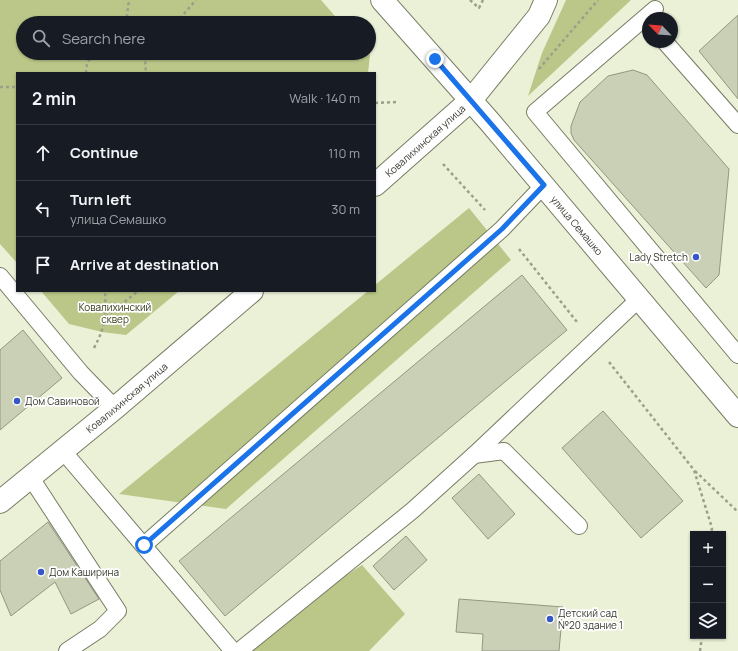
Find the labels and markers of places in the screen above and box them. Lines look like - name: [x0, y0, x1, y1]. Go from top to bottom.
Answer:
- place label: Lady Stretch: [629, 250, 688, 264]
- marker: Lady Stretch: [691, 252, 701, 262]
- place label: Дом Савиновой: [25, 394, 100, 408]
- marker: Дом Савиновой: [12, 396, 22, 406]
- place label: Дом Каширина: [49, 565, 119, 579]
- marker: Дом Каширина: [36, 567, 46, 577]
- place label: Детский сад №20 здание 1: [558, 606, 623, 632]
- marker: Детский сад №20 здание 1: [545, 614, 555, 624]

